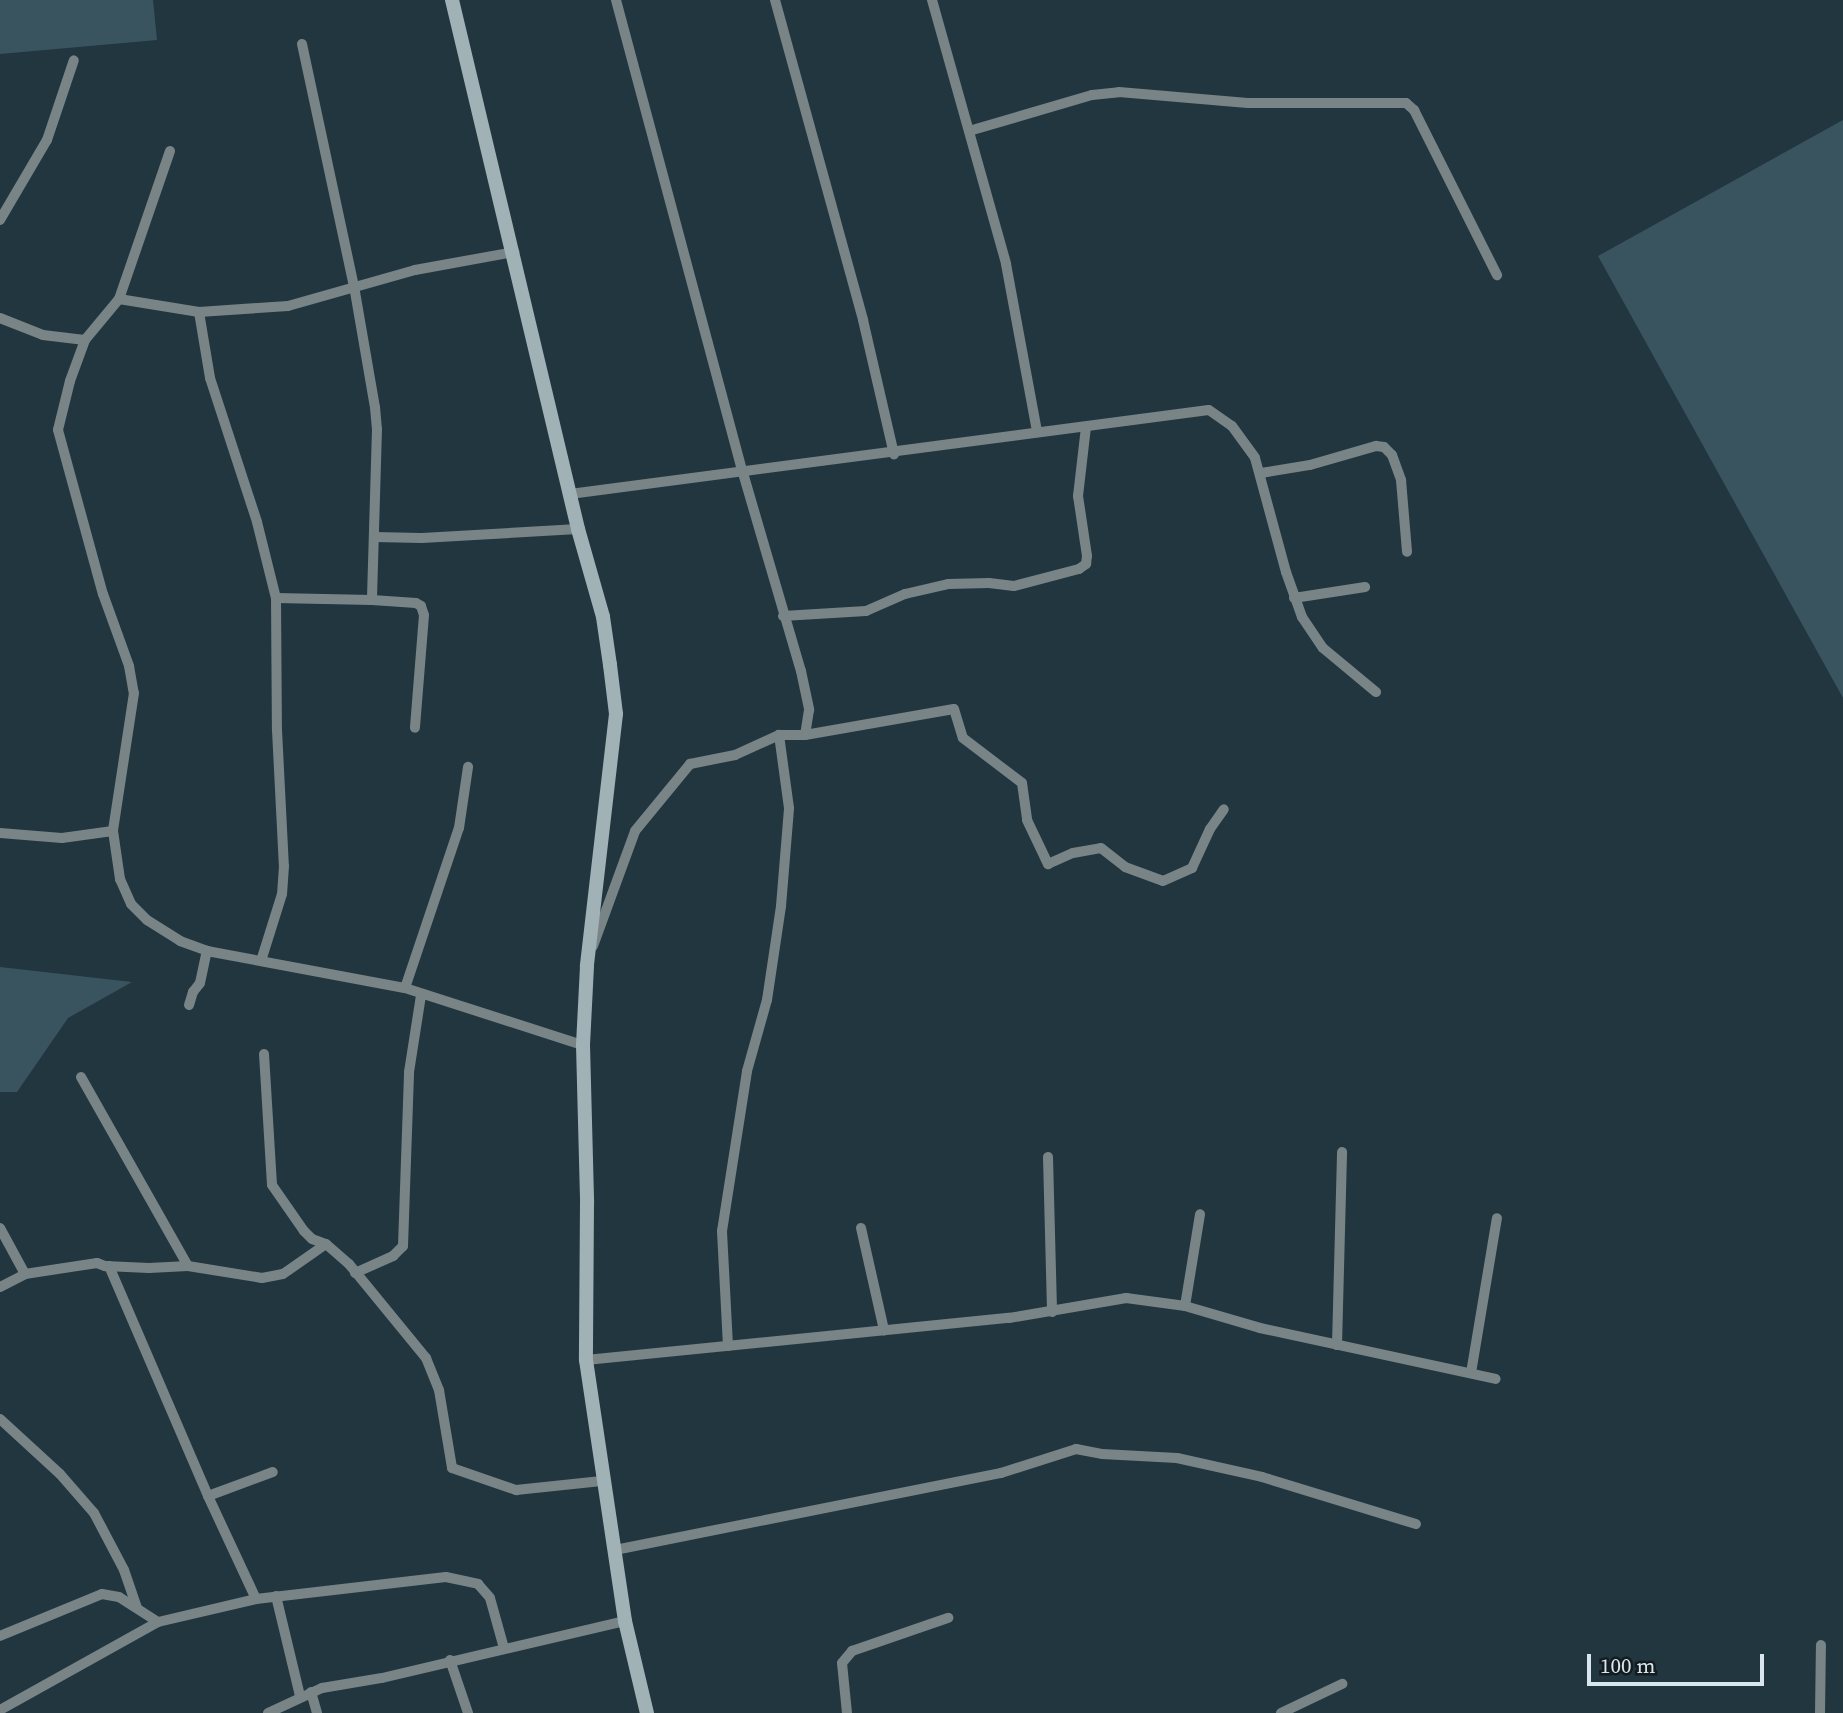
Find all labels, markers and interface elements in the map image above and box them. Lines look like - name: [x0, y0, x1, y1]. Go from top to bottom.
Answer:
- scale bar: [1591, 1640, 1768, 1684]
- text: 100 m: [1600, 1651, 1655, 1680]

